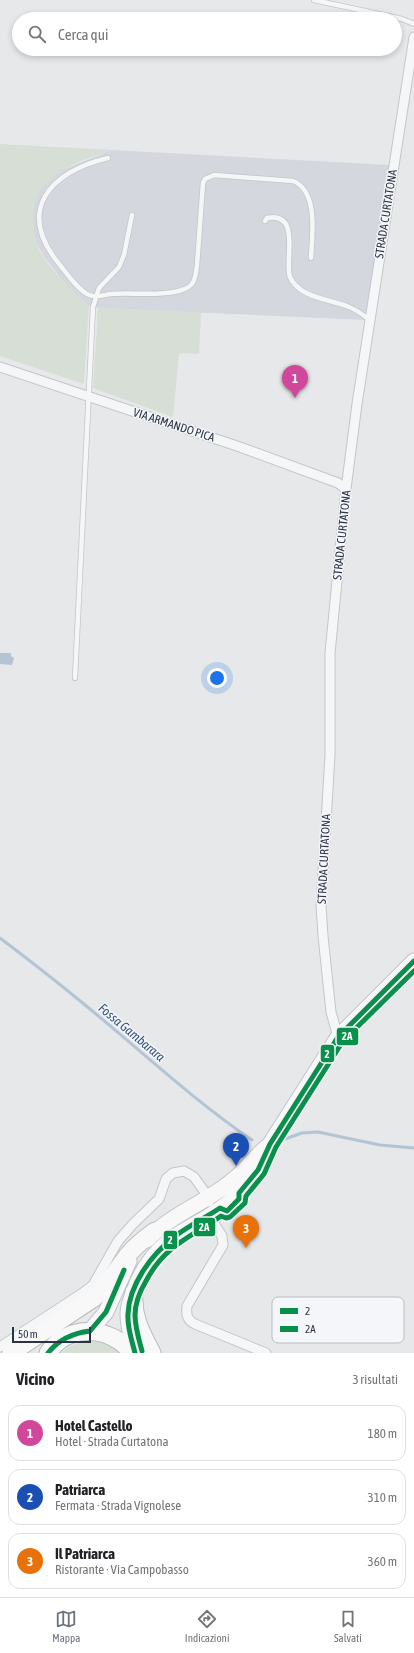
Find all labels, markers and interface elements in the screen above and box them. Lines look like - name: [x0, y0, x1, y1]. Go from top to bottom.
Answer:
- search box: [12, 12, 402, 56]
- icon: search: [26, 23, 48, 45]
- text: Cerca qui: [58, 26, 108, 43]
- street label: STRADA CURTATONA: [372, 168, 400, 260]
- pin: 1: [282, 365, 308, 398]
- street label: VIA ARMANDO PICA: [131, 405, 217, 445]
- street label: STRADA CURTATONA: [330, 489, 354, 581]
- your location: [207, 668, 227, 688]
- street label: STRADA CURTATONA: [315, 814, 333, 904]
- water label: Fossa Gambarara: [96, 1000, 168, 1064]
- line badge: 2A: [336, 1027, 359, 1046]
- text: 2A: [342, 1030, 353, 1042]
- line badge: 2: [320, 1044, 335, 1063]
- text: 2: [324, 1048, 330, 1060]
- pin: 2: [223, 1133, 249, 1166]
- pin: 3: [233, 1215, 259, 1248]
- line badge: 2A: [193, 1217, 216, 1237]
- text: 2A: [199, 1221, 210, 1233]
- line badge: 2: [163, 1230, 178, 1250]
- text: 2: [167, 1234, 173, 1246]
- legend: [272, 1297, 404, 1343]
- text: 2: [305, 1305, 310, 1317]
- text: 2A: [305, 1323, 316, 1335]
- scale bar: [12, 1325, 91, 1344]
- text: 50 m: [18, 1328, 38, 1340]
- text: Vicino: [16, 1369, 55, 1389]
- text: 3 risultati: [352, 1372, 398, 1387]
- text: Hotel Castello: [55, 1417, 133, 1434]
- text: 1: [27, 1426, 33, 1441]
- text: 180 m: [368, 1426, 397, 1441]
- text: Hotel · Strada Curtatona: [55, 1434, 168, 1449]
- text: Patriarca: [55, 1481, 105, 1498]
- text: 2: [27, 1490, 33, 1505]
- text: 310 m: [368, 1490, 397, 1505]
- text: Fermata · Strada Vignolese: [55, 1498, 181, 1513]
- text: Il Patriarca: [55, 1545, 115, 1562]
- text: 3: [27, 1554, 33, 1569]
- text: 360 m: [368, 1554, 397, 1569]
- text: Ristorante · Via Campobasso: [55, 1562, 189, 1577]
- tab: Mappa: [52, 1608, 80, 1644]
- tab: Indicazioni: [185, 1608, 229, 1644]
- tab: Salvati: [334, 1608, 362, 1644]

